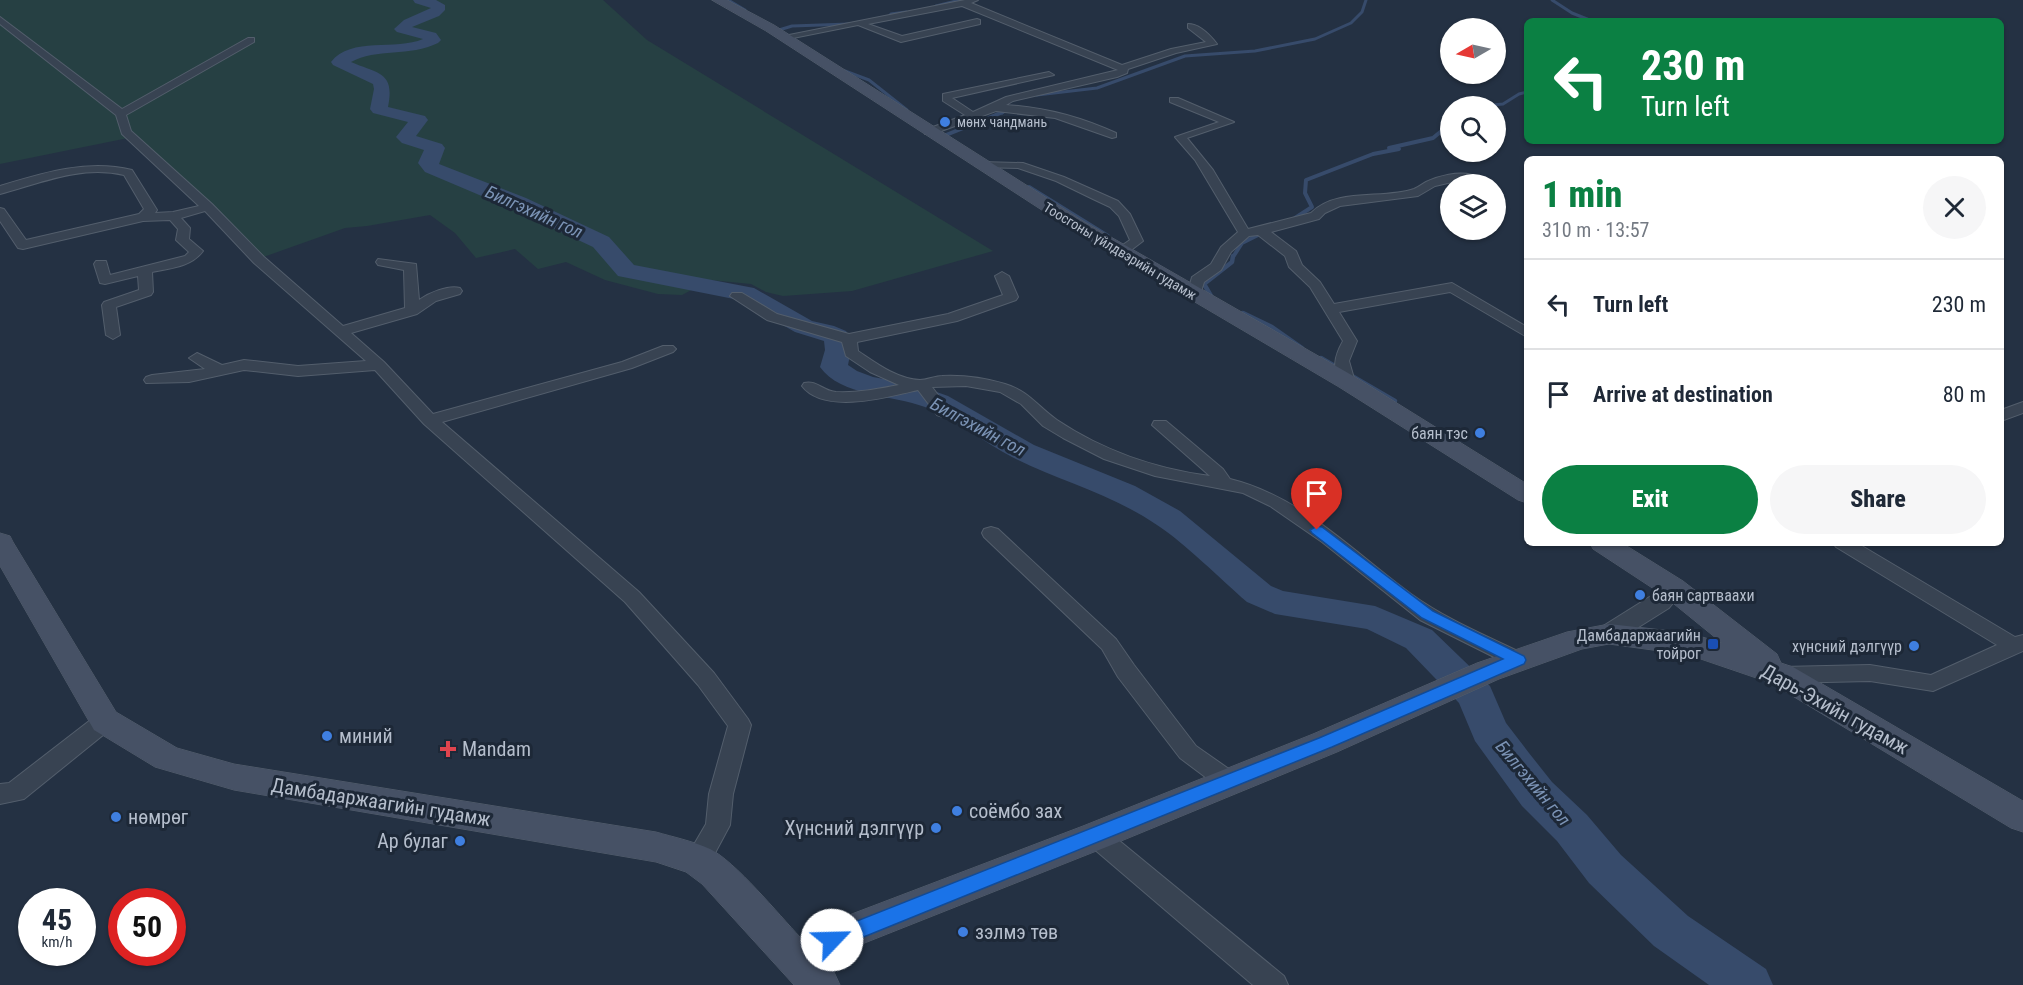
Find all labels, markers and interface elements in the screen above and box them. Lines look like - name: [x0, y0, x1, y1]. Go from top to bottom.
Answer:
- north arrow: [1440, 18, 1506, 84]
- map controls: [1440, 18, 1506, 240]
- text: 230 m: [1641, 41, 1746, 90]
- icon: left: [1542, 42, 1620, 120]
- text: Turn left: [1641, 91, 1730, 123]
- button: search: [1440, 96, 1506, 162]
- place label: мөнх чандмань: [957, 114, 1047, 130]
- marker: мөнх чандмань: [938, 115, 952, 129]
- button: layers: [1440, 174, 1506, 240]
- text: 1 min: [1542, 174, 1622, 216]
- button: close: [1923, 176, 1986, 239]
- water label: Билгэхийн гол: [482, 181, 586, 242]
- street label: Тоосгоны үйлдвэрийн гудамж: [1041, 199, 1199, 303]
- text: 310 m · 13:57: [1542, 218, 1649, 242]
- icon: left: [1542, 288, 1575, 321]
- text: Turn left: [1593, 292, 1668, 317]
- text: 230 m: [1932, 292, 1986, 317]
- icon: arrive: [1542, 378, 1575, 411]
- text: Arrive at destination: [1593, 382, 1773, 407]
- text: 80 m: [1943, 382, 1986, 407]
- water label: Билгэхийн гол: [927, 393, 1029, 460]
- place label: баян тэс: [1411, 424, 1468, 443]
- marker: баян тэс: [1473, 426, 1487, 440]
- button: Exit: [1542, 465, 1758, 534]
- button: Share: [1770, 465, 1986, 534]
- pin: [1291, 468, 1342, 530]
- icon: arrive: [1300, 477, 1333, 510]
- place label: баян сартваахи: [1652, 586, 1755, 605]
- marker: баян сартваахи: [1633, 588, 1647, 602]
- place label: Дамбадаржаагийн тойрог: [1577, 626, 1701, 663]
- marker: Дамбадаржаагийн тойрог: [1706, 637, 1720, 651]
- place label: хүнсний дэлгүүр: [1792, 637, 1902, 656]
- marker: хүнсний дэлгүүр: [1907, 639, 1921, 653]
- street label: Дарь-Эхийн гудамж: [1757, 659, 1913, 759]
- place label: миний: [339, 724, 393, 748]
- marker: миний: [320, 729, 334, 743]
- water label: Билгэхийн гол: [1492, 736, 1575, 829]
- place label: Mandam: [462, 737, 531, 761]
- marker: Mandam: [439, 740, 457, 758]
- street label: Дамбадаржаагийн гудамж: [270, 773, 492, 831]
- place label: соёмбо зах: [969, 799, 1062, 823]
- marker: соёмбо зах: [950, 804, 964, 818]
- place label: нөмрөг: [128, 805, 189, 829]
- marker: нөмрөг: [109, 810, 123, 824]
- place label: Хүнсний дэлгүүр: [785, 816, 924, 840]
- marker: Хүнсний дэлгүүр: [929, 821, 943, 835]
- place label: Ар булаг: [377, 829, 449, 853]
- marker: Ар булаг: [453, 834, 467, 848]
- speed limit sign: 50: [108, 888, 186, 966]
- text: 45: [42, 902, 72, 937]
- position arrow: [800, 908, 864, 972]
- place label: зэлмэ төв: [975, 920, 1058, 944]
- marker: зэлмэ төв: [956, 925, 970, 939]
- text: km/h: [42, 933, 72, 951]

